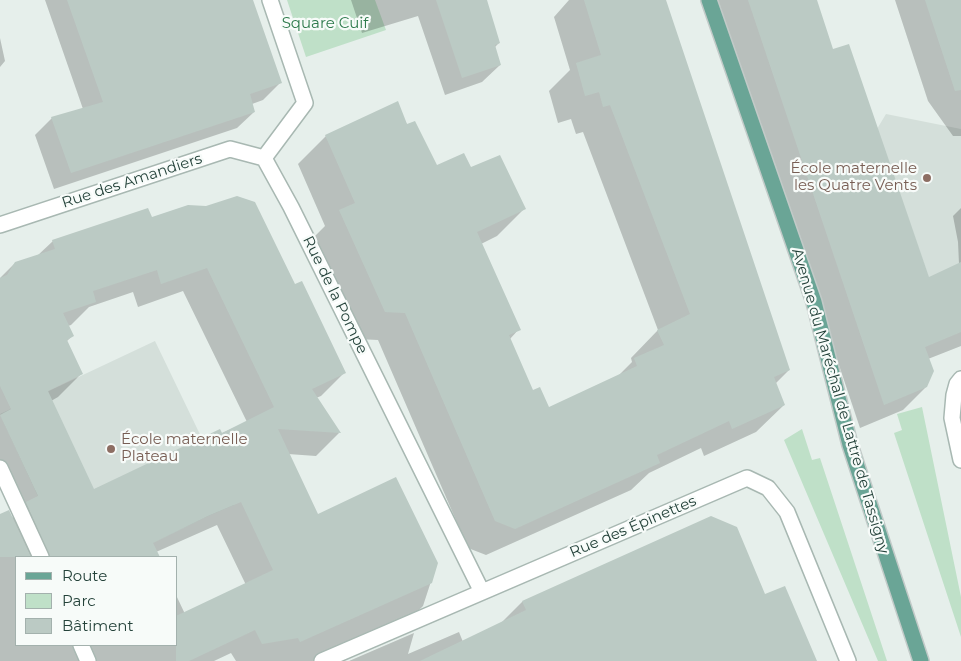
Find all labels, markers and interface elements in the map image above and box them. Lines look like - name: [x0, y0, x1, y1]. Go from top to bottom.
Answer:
- park label: Square Cuif: [282, 15, 368, 33]
- street label: Rue des Amandiers: [59, 150, 205, 212]
- place label: École maternelle les Quatre Vents: [790, 160, 917, 195]
- marker: École maternelle les Quatre Vents: [921, 172, 933, 184]
- street label: Rue de la Pompe: [299, 233, 371, 357]
- street label: Avenue du Maréchal de Lattre de Tassigny: [788, 246, 892, 556]
- place label: École maternelle Plateau: [121, 431, 248, 466]
- marker: École maternelle Plateau: [105, 443, 117, 455]
- street label: Rue des Épinettes: [567, 492, 699, 562]
- legend: [15, 556, 178, 646]
- text: Route: [62, 566, 107, 585]
- text: Parc: [62, 591, 96, 610]
- text: Bâtiment: [62, 616, 134, 635]

